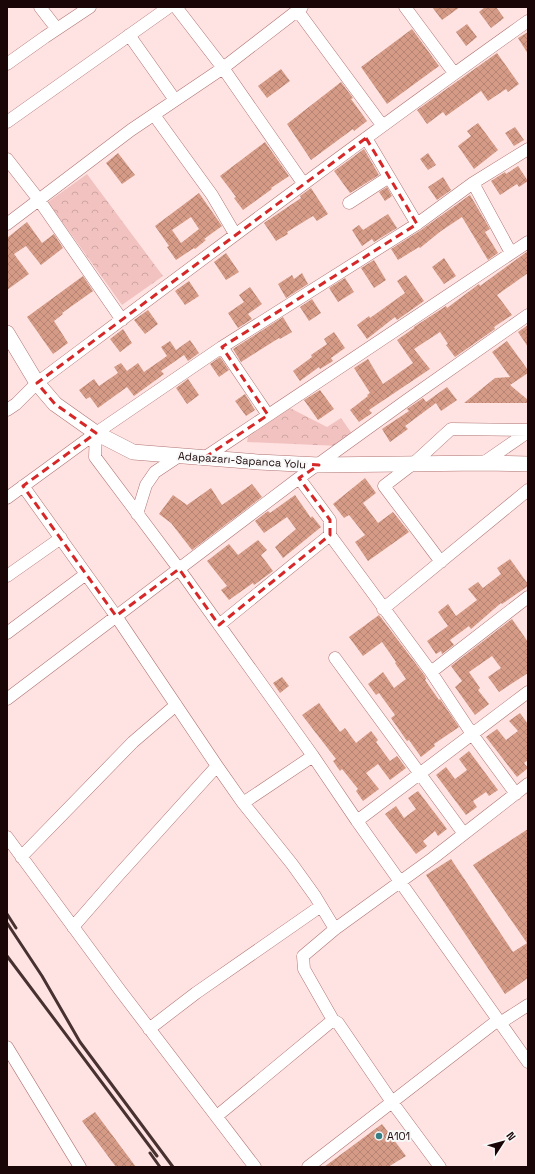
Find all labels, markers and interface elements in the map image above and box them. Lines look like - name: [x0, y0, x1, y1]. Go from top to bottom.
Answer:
- street label: Adapazarı-Sapanca Yolu: [177, 449, 307, 471]
- north arrow: [483, 1122, 523, 1162]
- place label: A101: [387, 1129, 410, 1143]
- text: N: [503, 1129, 519, 1143]
- marker: A101: [374, 1131, 384, 1141]

